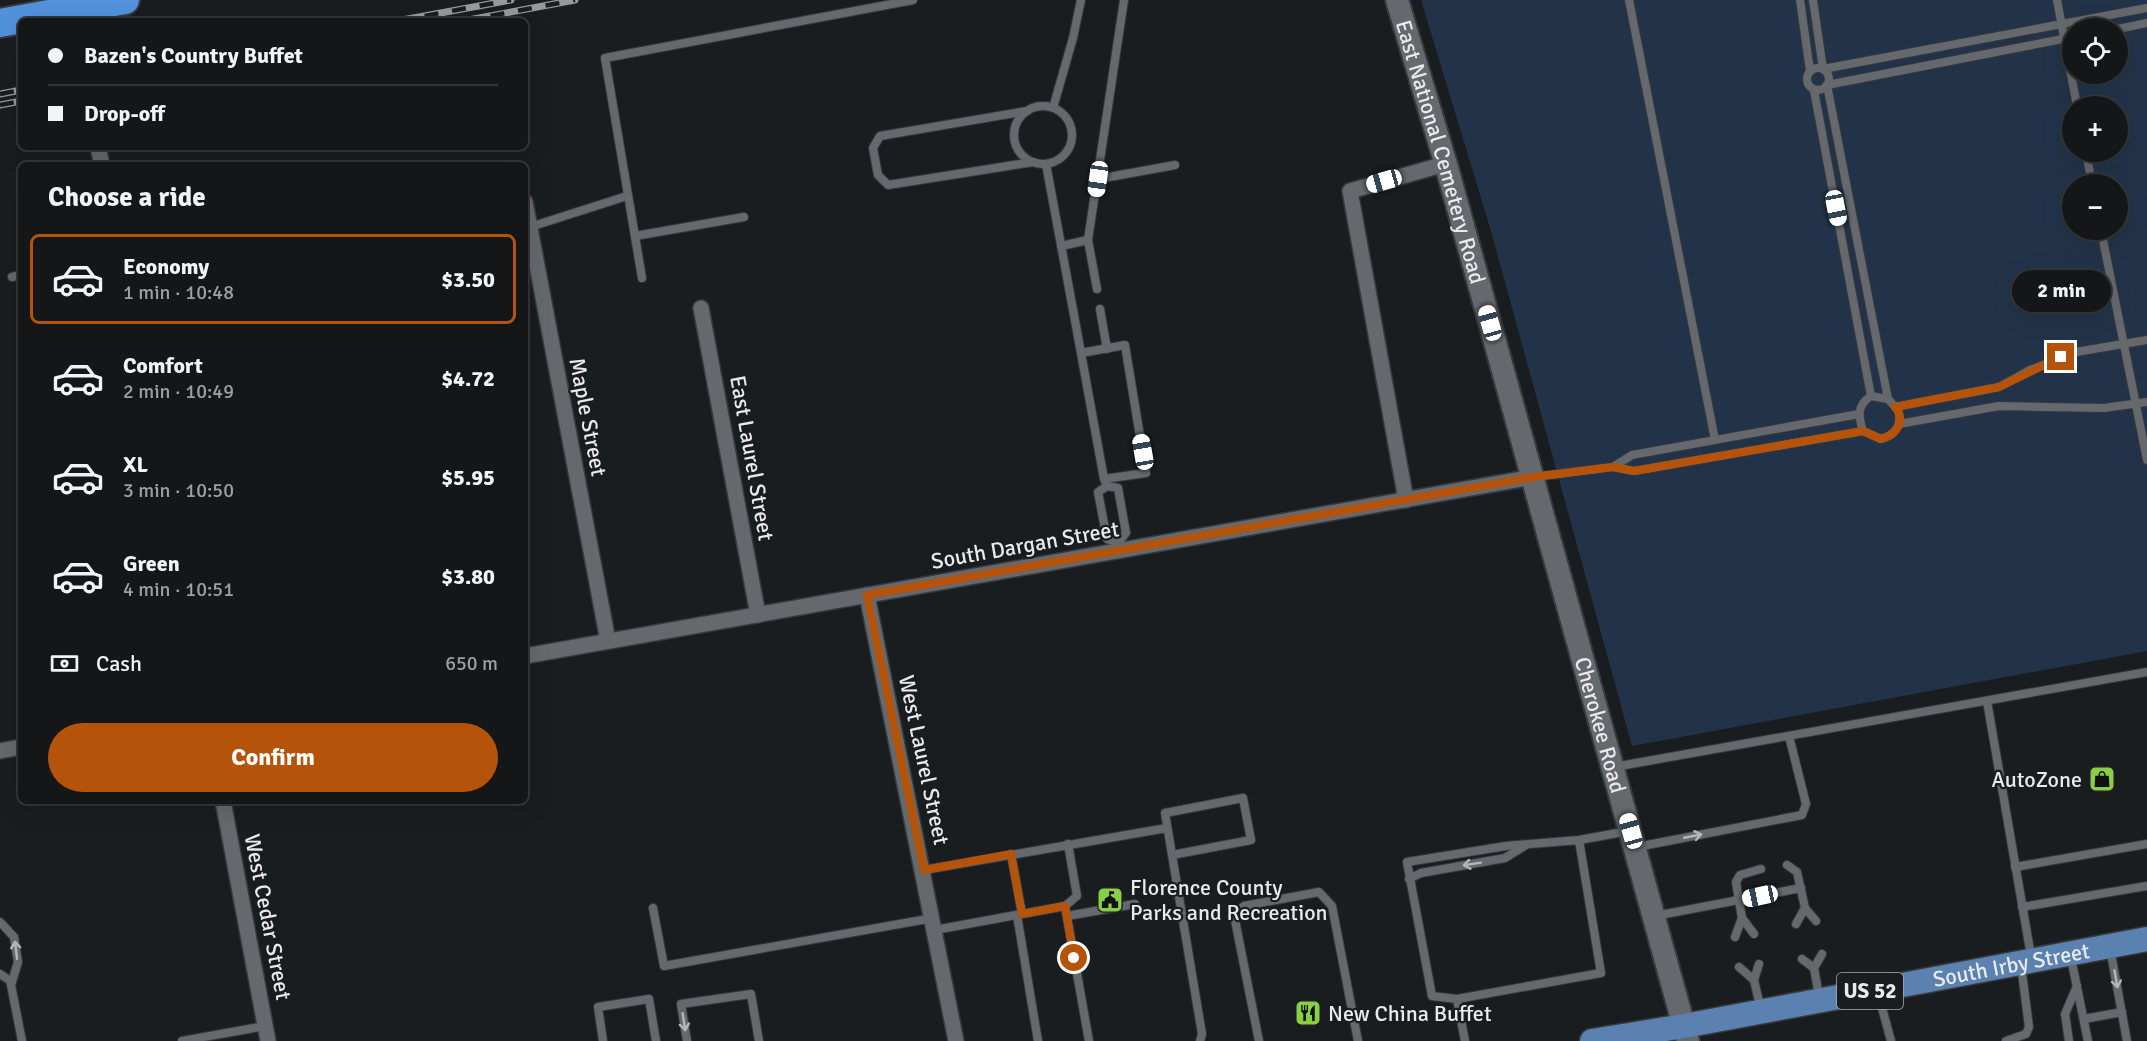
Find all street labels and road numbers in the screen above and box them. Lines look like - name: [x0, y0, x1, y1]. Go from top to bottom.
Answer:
- street label: East National Cemetery Road: [1390, 17, 1492, 287]
- street label: Maple Street: [563, 356, 613, 479]
- street label: East Laurel Street: [724, 373, 780, 543]
- street label: South Dargan Street: [929, 515, 1121, 575]
- street label: Cherokee Road: [1569, 654, 1632, 796]
- street label: West Laurel Street: [893, 673, 955, 848]
- street label: West Cedar Street: [239, 832, 297, 1002]
- street label: South Irby Street: [1930, 937, 2092, 992]
- road number: US 52: [1837, 973, 1903, 1009]

